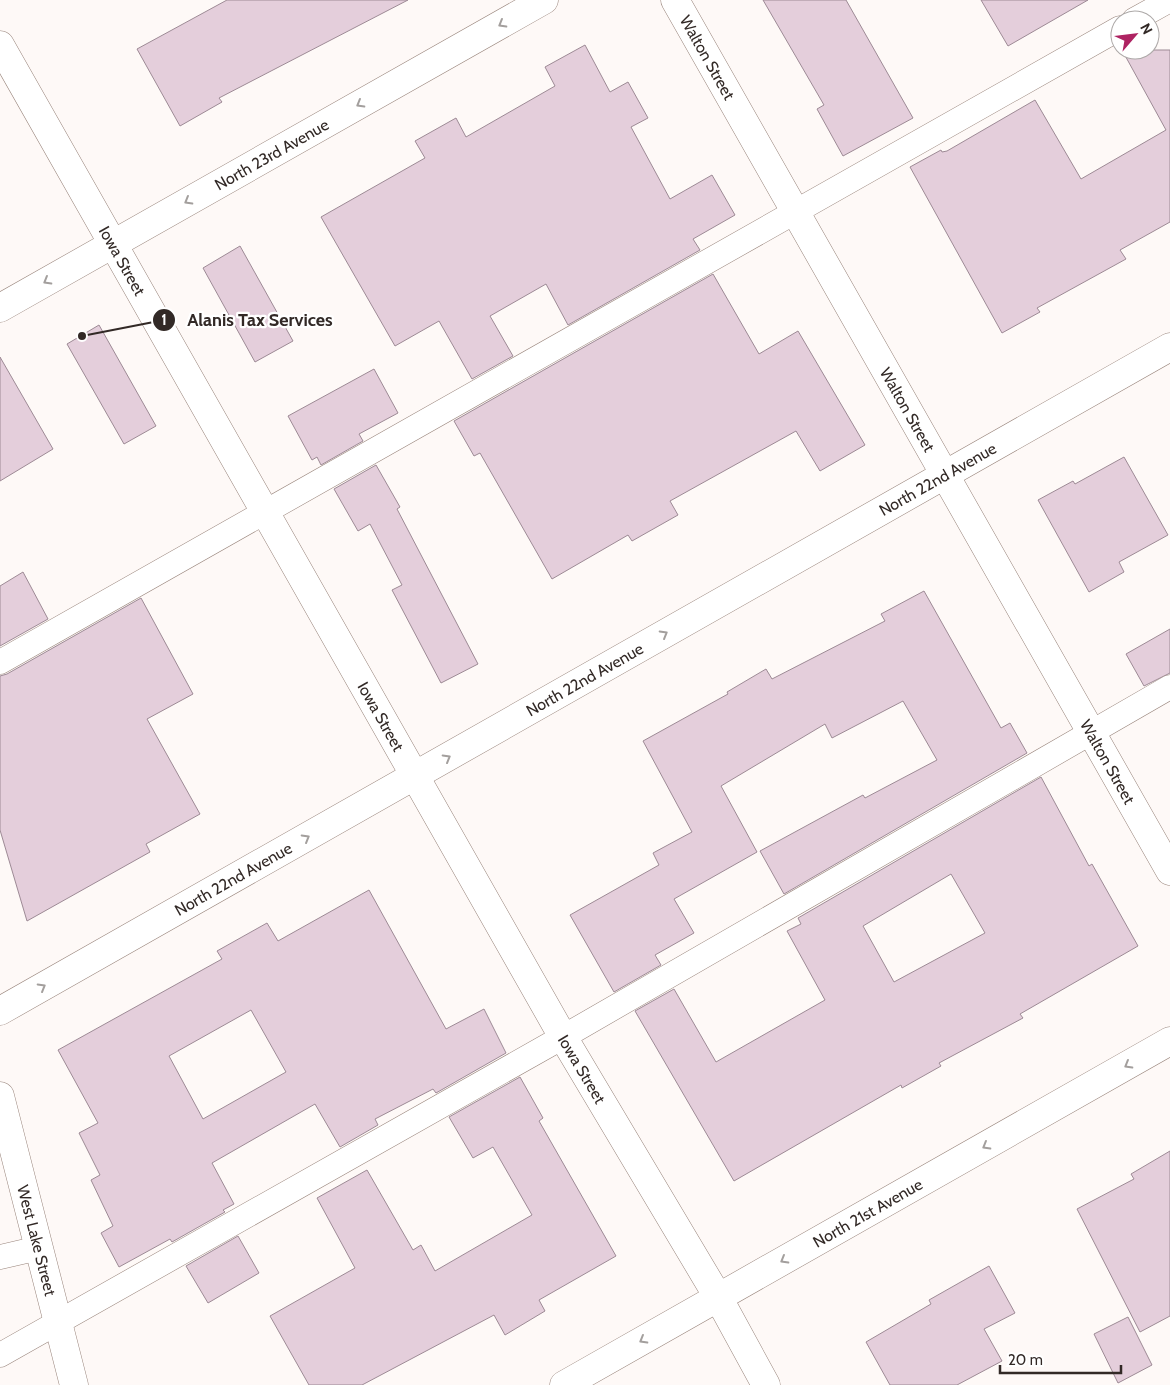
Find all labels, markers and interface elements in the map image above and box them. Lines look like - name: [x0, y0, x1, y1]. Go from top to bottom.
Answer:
- north arrow: [1110, 10, 1160, 60]
- street label: Walton Street: [676, 12, 739, 103]
- one-way arrow: [498, 18, 507, 28]
- text: N: [1136, 20, 1157, 37]
- one-way arrow: [357, 98, 366, 108]
- street label: North 23rd Avenue: [211, 115, 332, 194]
- one-way arrow: [185, 195, 194, 205]
- street label: Iowa Street: [95, 223, 150, 299]
- one-way arrow: [43, 275, 52, 285]
- callout: Alanis Tax Services: [152, 304, 342, 337]
- text: Alanis Tax Services: [187, 309, 333, 331]
- text: 1: [161, 311, 167, 329]
- street label: Walton Street: [876, 364, 939, 455]
- street label: North 22nd Avenue: [876, 438, 999, 520]
- one-way arrow: [659, 631, 668, 641]
- street label: North 22nd Avenue: [523, 639, 646, 720]
- street label: Iowa Street: [354, 678, 409, 755]
- street label: Walton Street: [1076, 716, 1140, 808]
- one-way arrow: [441, 754, 450, 764]
- one-way arrow: [300, 834, 309, 844]
- street label: North 22nd Avenue: [171, 838, 295, 919]
- one-way arrow: [37, 983, 46, 993]
- street label: Iowa Street: [554, 1031, 610, 1107]
- one-way arrow: [1124, 1059, 1133, 1069]
- one-way arrow: [983, 1139, 992, 1149]
- street label: North 21st Avenue: [809, 1174, 926, 1251]
- street label: West Lake Street: [14, 1183, 60, 1298]
- one-way arrow: [780, 1254, 789, 1264]
- one-way arrow: [639, 1334, 648, 1344]
- scale bar: [1000, 1342, 1121, 1374]
- text: 20 m: [1008, 1351, 1043, 1369]

